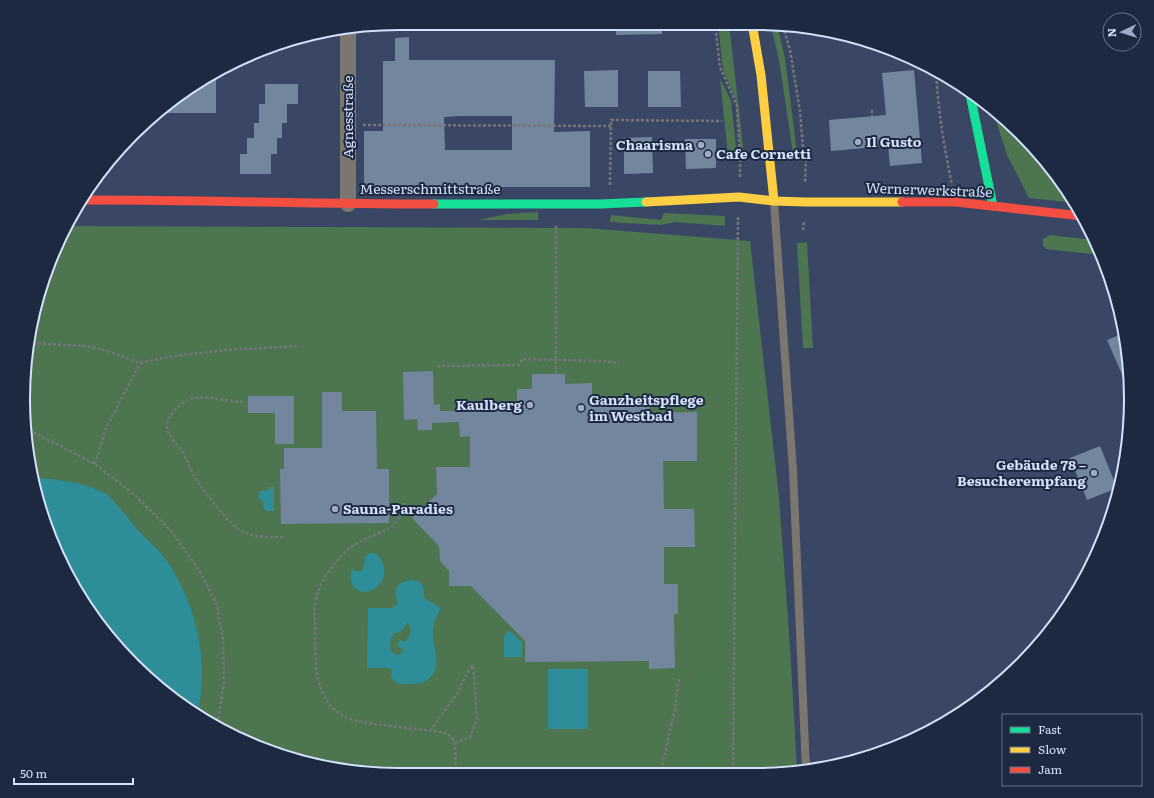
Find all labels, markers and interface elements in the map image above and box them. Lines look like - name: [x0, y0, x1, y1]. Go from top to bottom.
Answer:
- north arrow: [1102, 12, 1142, 52]
- text: N: [1103, 28, 1119, 38]
- street label: Agnesstraße: [337, 75, 357, 159]
- place label: Il Gusto: [866, 131, 922, 151]
- place label: Chaarisma: [616, 134, 694, 154]
- marker: Il Gusto: [853, 137, 863, 147]
- marker: Chaarisma: [696, 140, 706, 150]
- place label: Cafe Cornetti: [716, 143, 811, 163]
- marker: Cafe Cornetti: [703, 149, 713, 159]
- street label: Wernerwerkstraße: [865, 177, 993, 201]
- street label: Messerschmittstraße: [360, 178, 500, 198]
- place label: Ganzheitspflege im Westbad: [589, 389, 704, 425]
- place label: Kaulberg: [456, 394, 523, 414]
- marker: Kaulberg: [525, 400, 535, 410]
- marker: Ganzheitspflege im Westbad: [576, 403, 586, 413]
- place label: Gebäude 78 – Besucherempfang: [957, 454, 1087, 490]
- marker: Gebäude 78 – Besucherempfang: [1089, 468, 1099, 478]
- place label: Sauna-Paradies: [343, 498, 453, 518]
- marker: Sauna-Paradies: [330, 504, 340, 514]
- legend: [1002, 714, 1142, 786]
- text: Fast: [1038, 720, 1062, 738]
- text: Slow: [1038, 740, 1067, 758]
- scale bar: [14, 760, 133, 786]
- text: Jam: [1038, 760, 1063, 778]
- text: 50 m: [20, 764, 47, 782]

